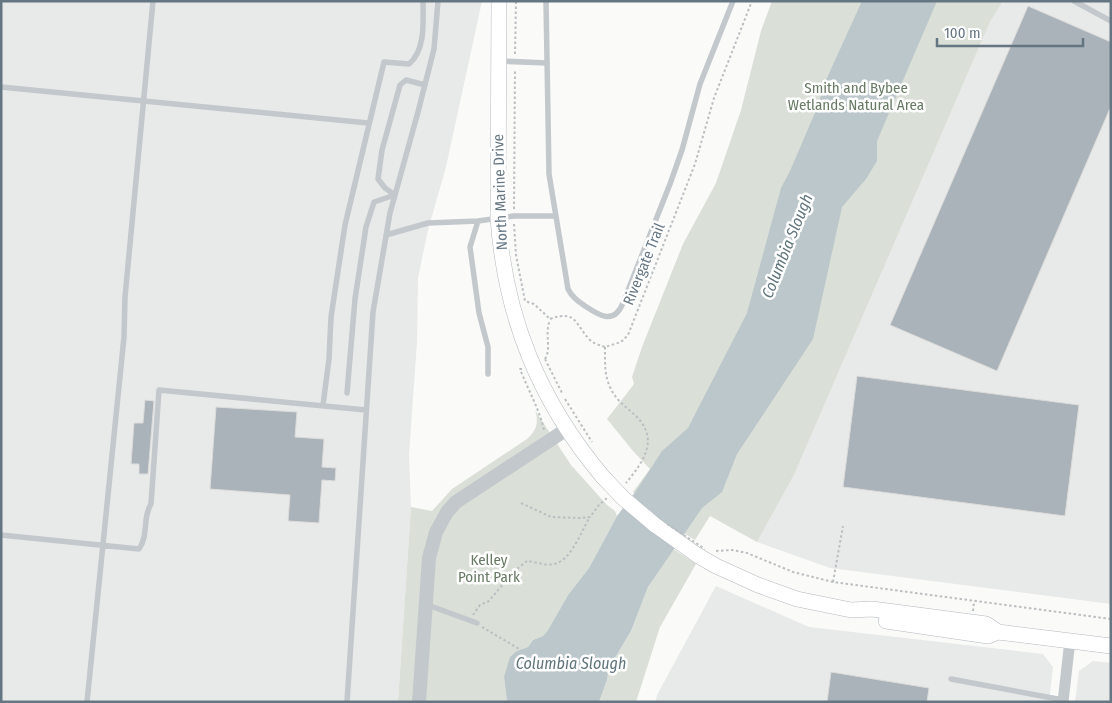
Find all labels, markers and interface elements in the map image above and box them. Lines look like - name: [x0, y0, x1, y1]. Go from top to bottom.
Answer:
- scale bar: [937, 15, 1083, 47]
- text: 100 m: [944, 24, 981, 42]
- park label: Smith and Bybee Wetlands Natural Area: [788, 79, 924, 114]
- street label: North Marine Drive: [489, 134, 511, 250]
- water label: Columbia Slough: [757, 191, 817, 301]
- street label: Rivergate Trail: [619, 220, 669, 308]
- park label: Kelley Point Park: [458, 551, 520, 586]
- water label: Columbia Slough: [516, 654, 626, 673]

